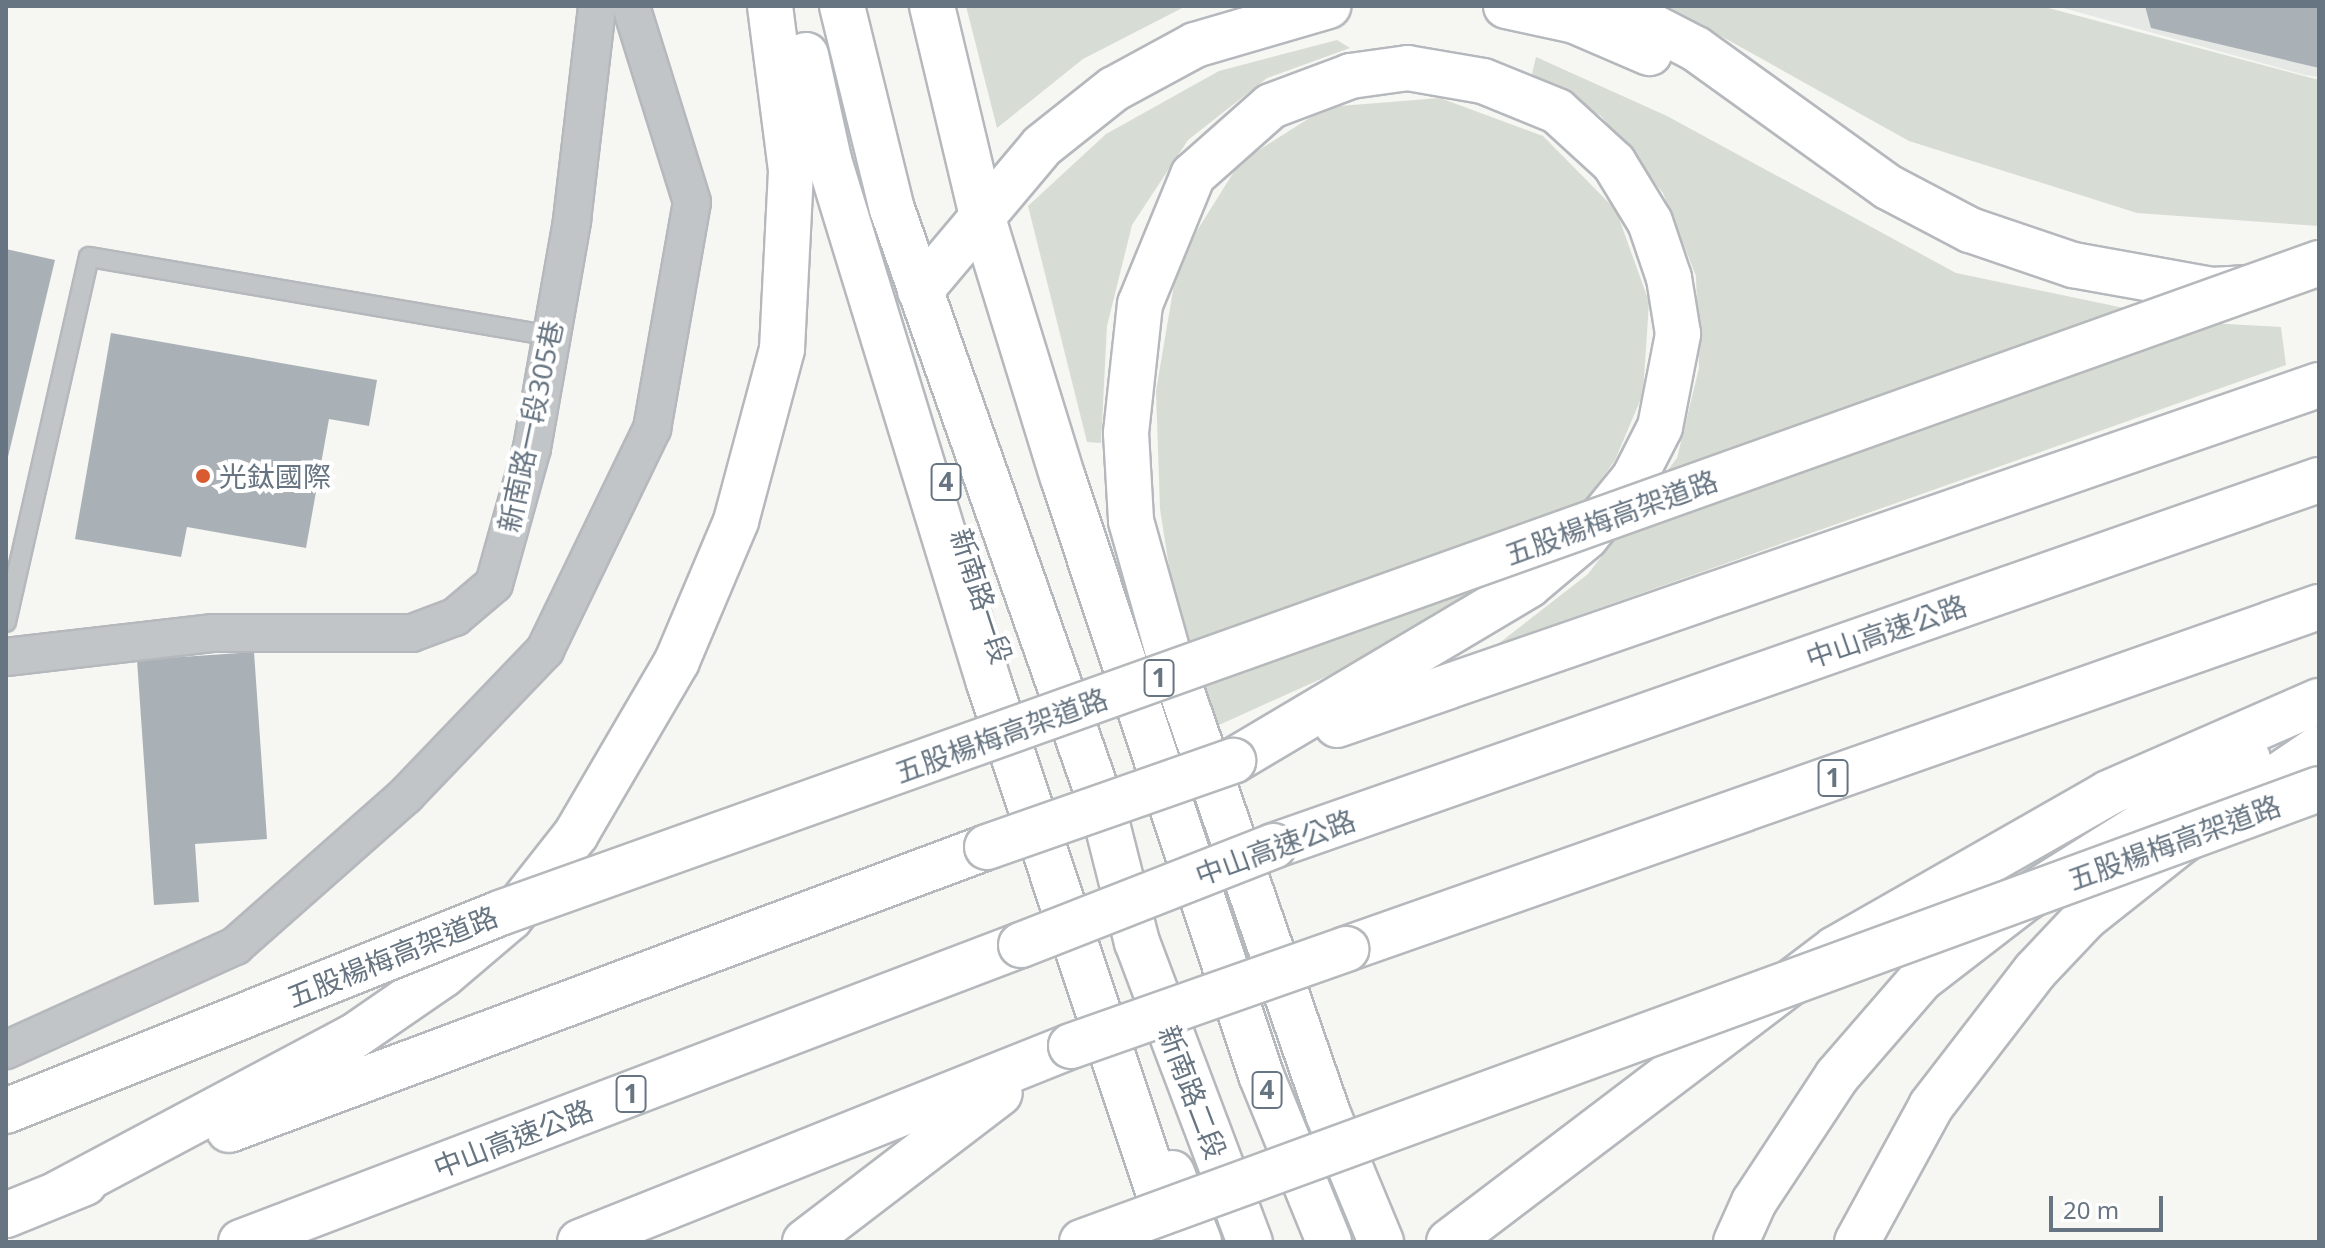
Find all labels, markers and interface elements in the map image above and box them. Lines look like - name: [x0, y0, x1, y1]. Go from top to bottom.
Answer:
- street label: 新南路一段305巷: [491, 317, 569, 535]
- place label: 光鈦國際: [219, 459, 331, 493]
- road number: 4: [930, 460, 962, 504]
- street label: 五股楊梅高架道路: [1500, 463, 1722, 571]
- marker: 光鈦國際: [194, 467, 212, 485]
- street label: 新南路一段: [944, 524, 1020, 668]
- street label: 中山高速公路: [1801, 588, 1971, 674]
- road number: 1: [1143, 656, 1175, 700]
- street label: 五股楊梅高架道路: [890, 681, 1112, 789]
- road number: 1: [1817, 756, 1849, 800]
- street label: 五股楊梅高架道路: [2063, 788, 2285, 896]
- street label: 中山高速公路: [1190, 802, 1360, 892]
- street label: 五股楊梅高架道路: [282, 898, 502, 1014]
- street label: 新南路二段: [1152, 1021, 1234, 1163]
- road number: 4: [1251, 1068, 1283, 1112]
- road number: 1: [615, 1072, 647, 1116]
- street label: 中山高速公路: [429, 1092, 597, 1184]
- scale bar: [2053, 1180, 2167, 1230]
- text: 20 m: [2063, 1193, 2119, 1226]

